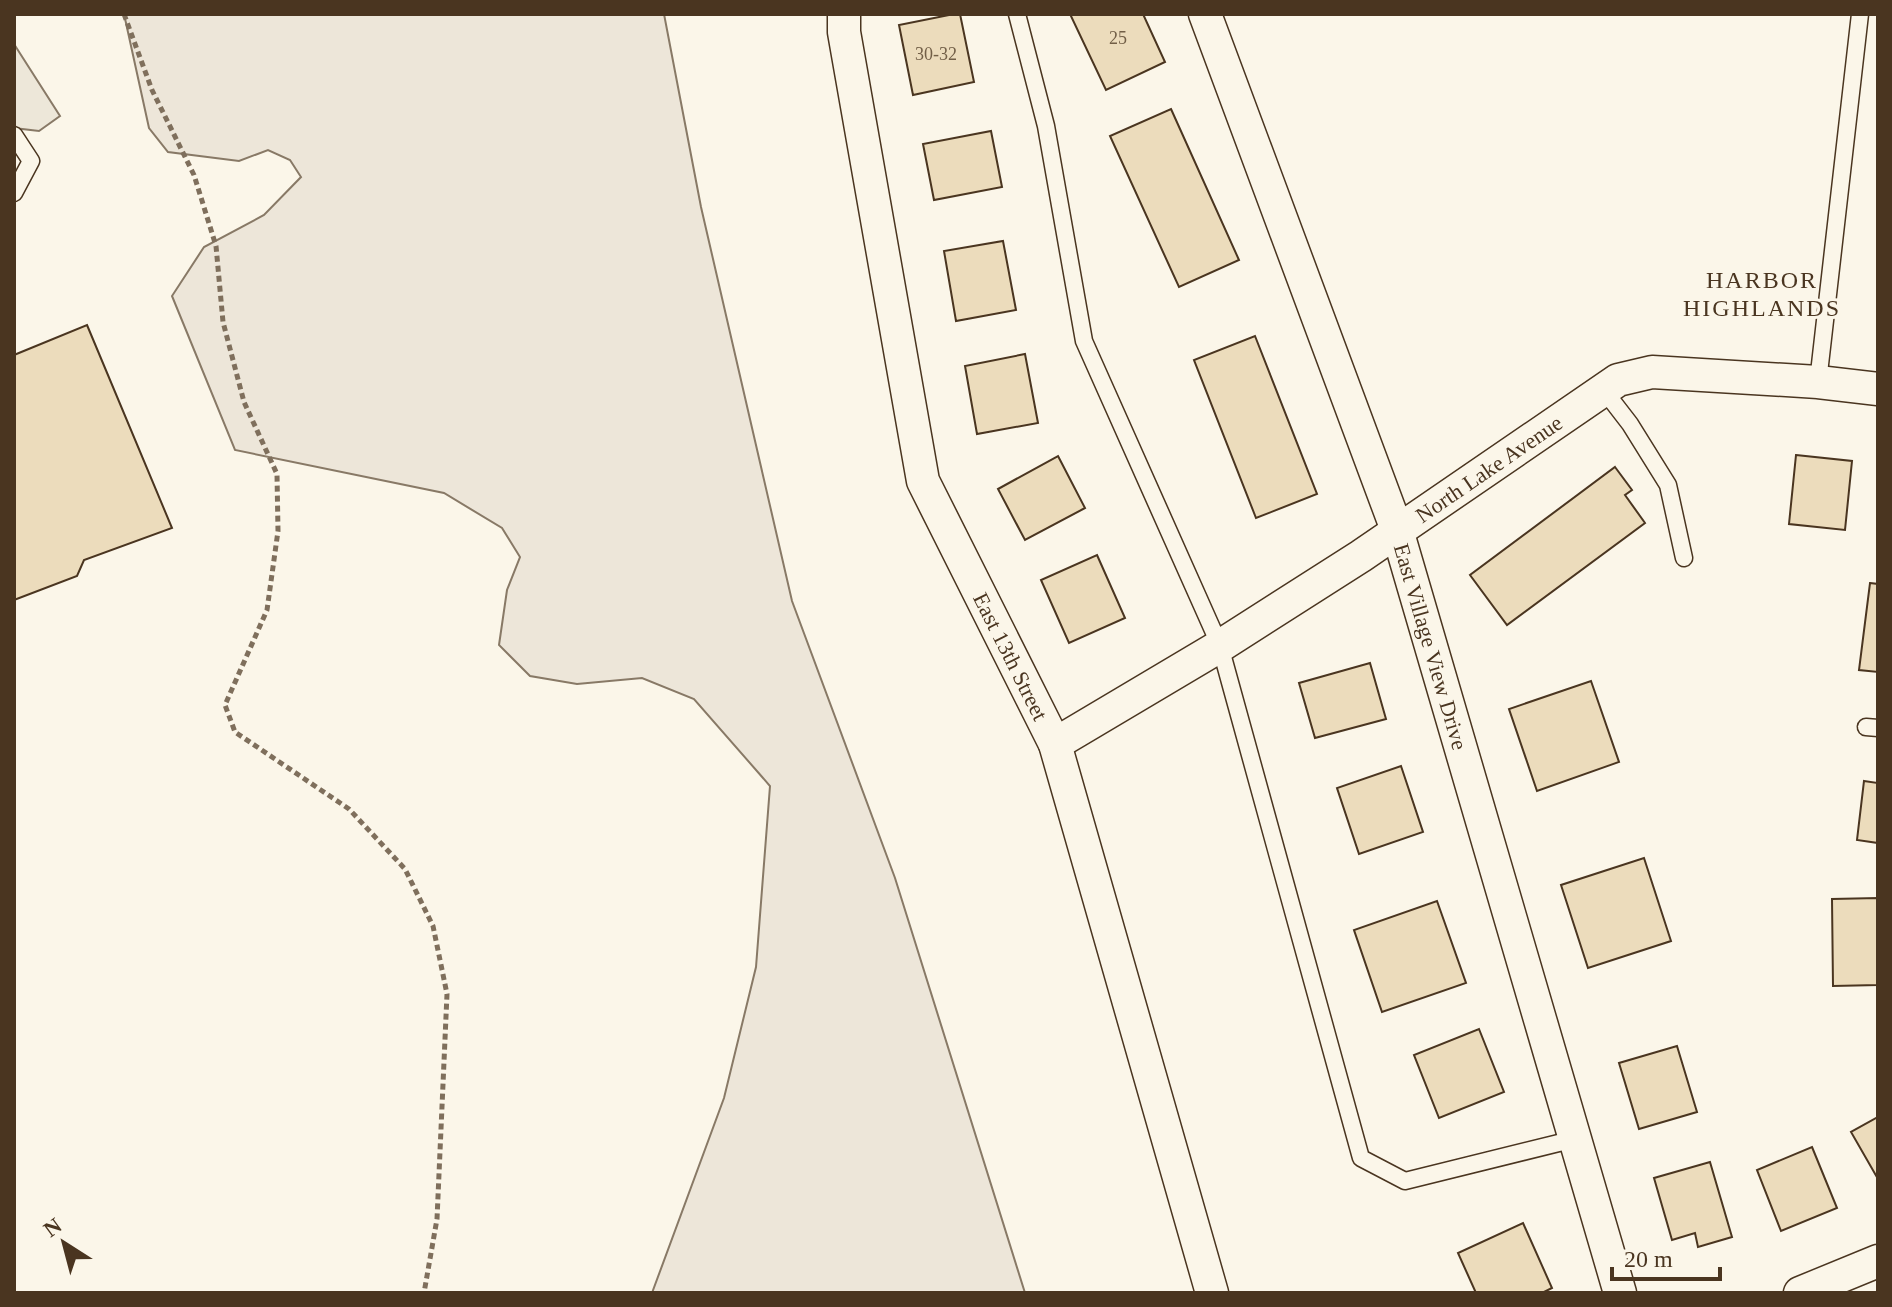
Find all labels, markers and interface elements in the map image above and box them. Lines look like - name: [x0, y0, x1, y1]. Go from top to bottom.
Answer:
- house number: 25: [1109, 28, 1127, 48]
- house number: 30-32: [915, 44, 957, 64]
- district label: HARBOR HIGHLANDS: [1683, 267, 1841, 321]
- street label: North Lake Avenue: [1411, 410, 1567, 528]
- street label: East Village View Drive: [1389, 541, 1473, 753]
- street label: East 13th Street: [968, 589, 1053, 724]
- north arrow: [24, 1203, 104, 1283]
- text: N: [39, 1212, 66, 1242]
- scale bar: [1612, 1231, 1720, 1281]
- text: 20 m: [1624, 1246, 1673, 1272]

